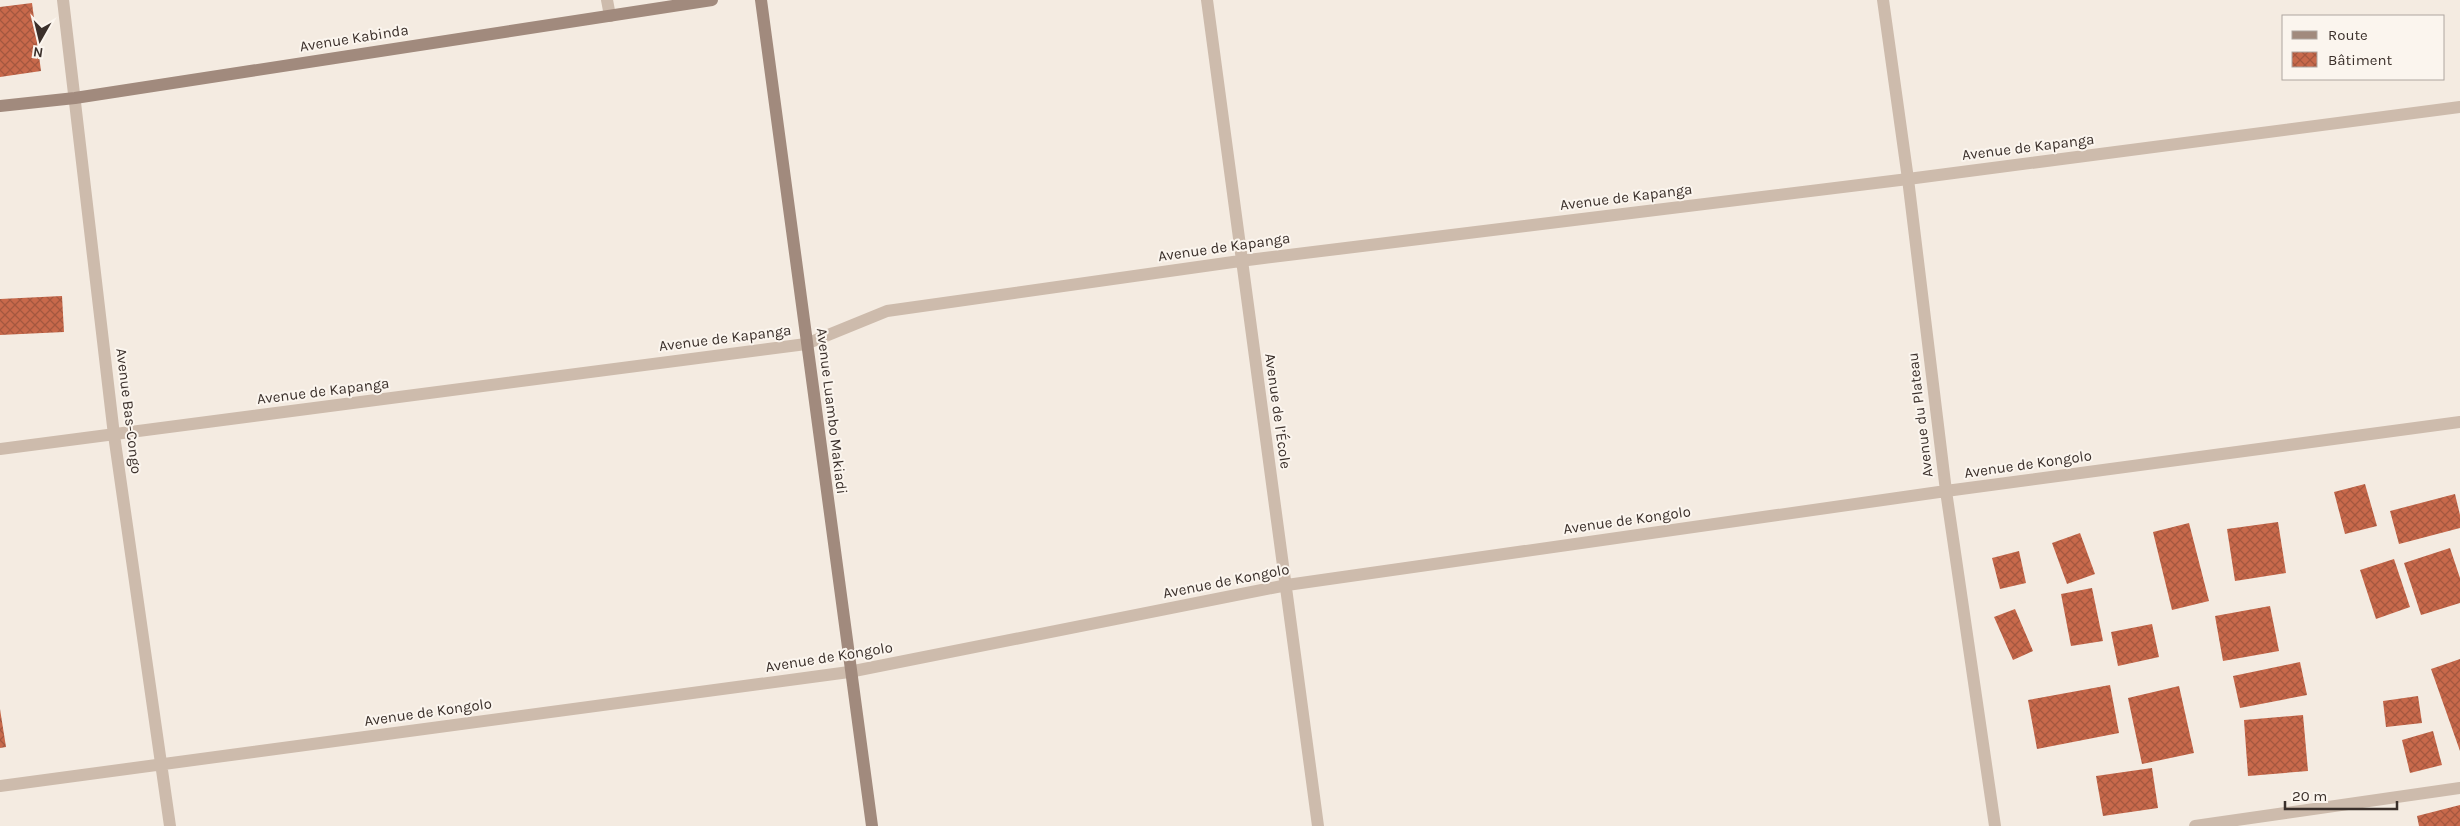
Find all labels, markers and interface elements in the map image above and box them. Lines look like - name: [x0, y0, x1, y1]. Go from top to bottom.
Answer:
- north arrow: [15, 15, 65, 65]
- legend: [2282, 15, 2445, 80]
- street label: Avenue Kabinda: [298, 21, 410, 55]
- text: Route: [2328, 26, 2368, 44]
- text: N: [32, 43, 44, 61]
- text: Bâtiment: [2328, 51, 2392, 69]
- street label: Avenue de Kapanga: [1961, 130, 2095, 164]
- street label: Avenue de Kapanga: [1559, 180, 1693, 214]
- street label: Avenue de Kapanga: [1157, 229, 1291, 265]
- street label: Avenue de Kapanga: [658, 321, 792, 355]
- street label: Avenue Luambo Makiadi: [813, 327, 851, 495]
- street label: Avenue Bas-Congo: [112, 347, 146, 475]
- street label: Avenue du Plateau: [1903, 351, 1937, 479]
- street label: Avenue de l’École: [1261, 352, 1295, 470]
- street label: Avenue de Kapanga: [256, 374, 390, 408]
- street label: Avenue de Kongolo: [1963, 446, 2093, 482]
- street label: Avenue de Kongolo: [1562, 502, 1692, 538]
- street label: Avenue de Kongolo: [1161, 560, 1291, 602]
- street label: Avenue de Kongolo: [764, 638, 894, 676]
- street label: Avenue de Kongolo: [363, 694, 493, 730]
- scale bar: [2285, 778, 2398, 810]
- text: 20 m: [2292, 787, 2327, 805]

